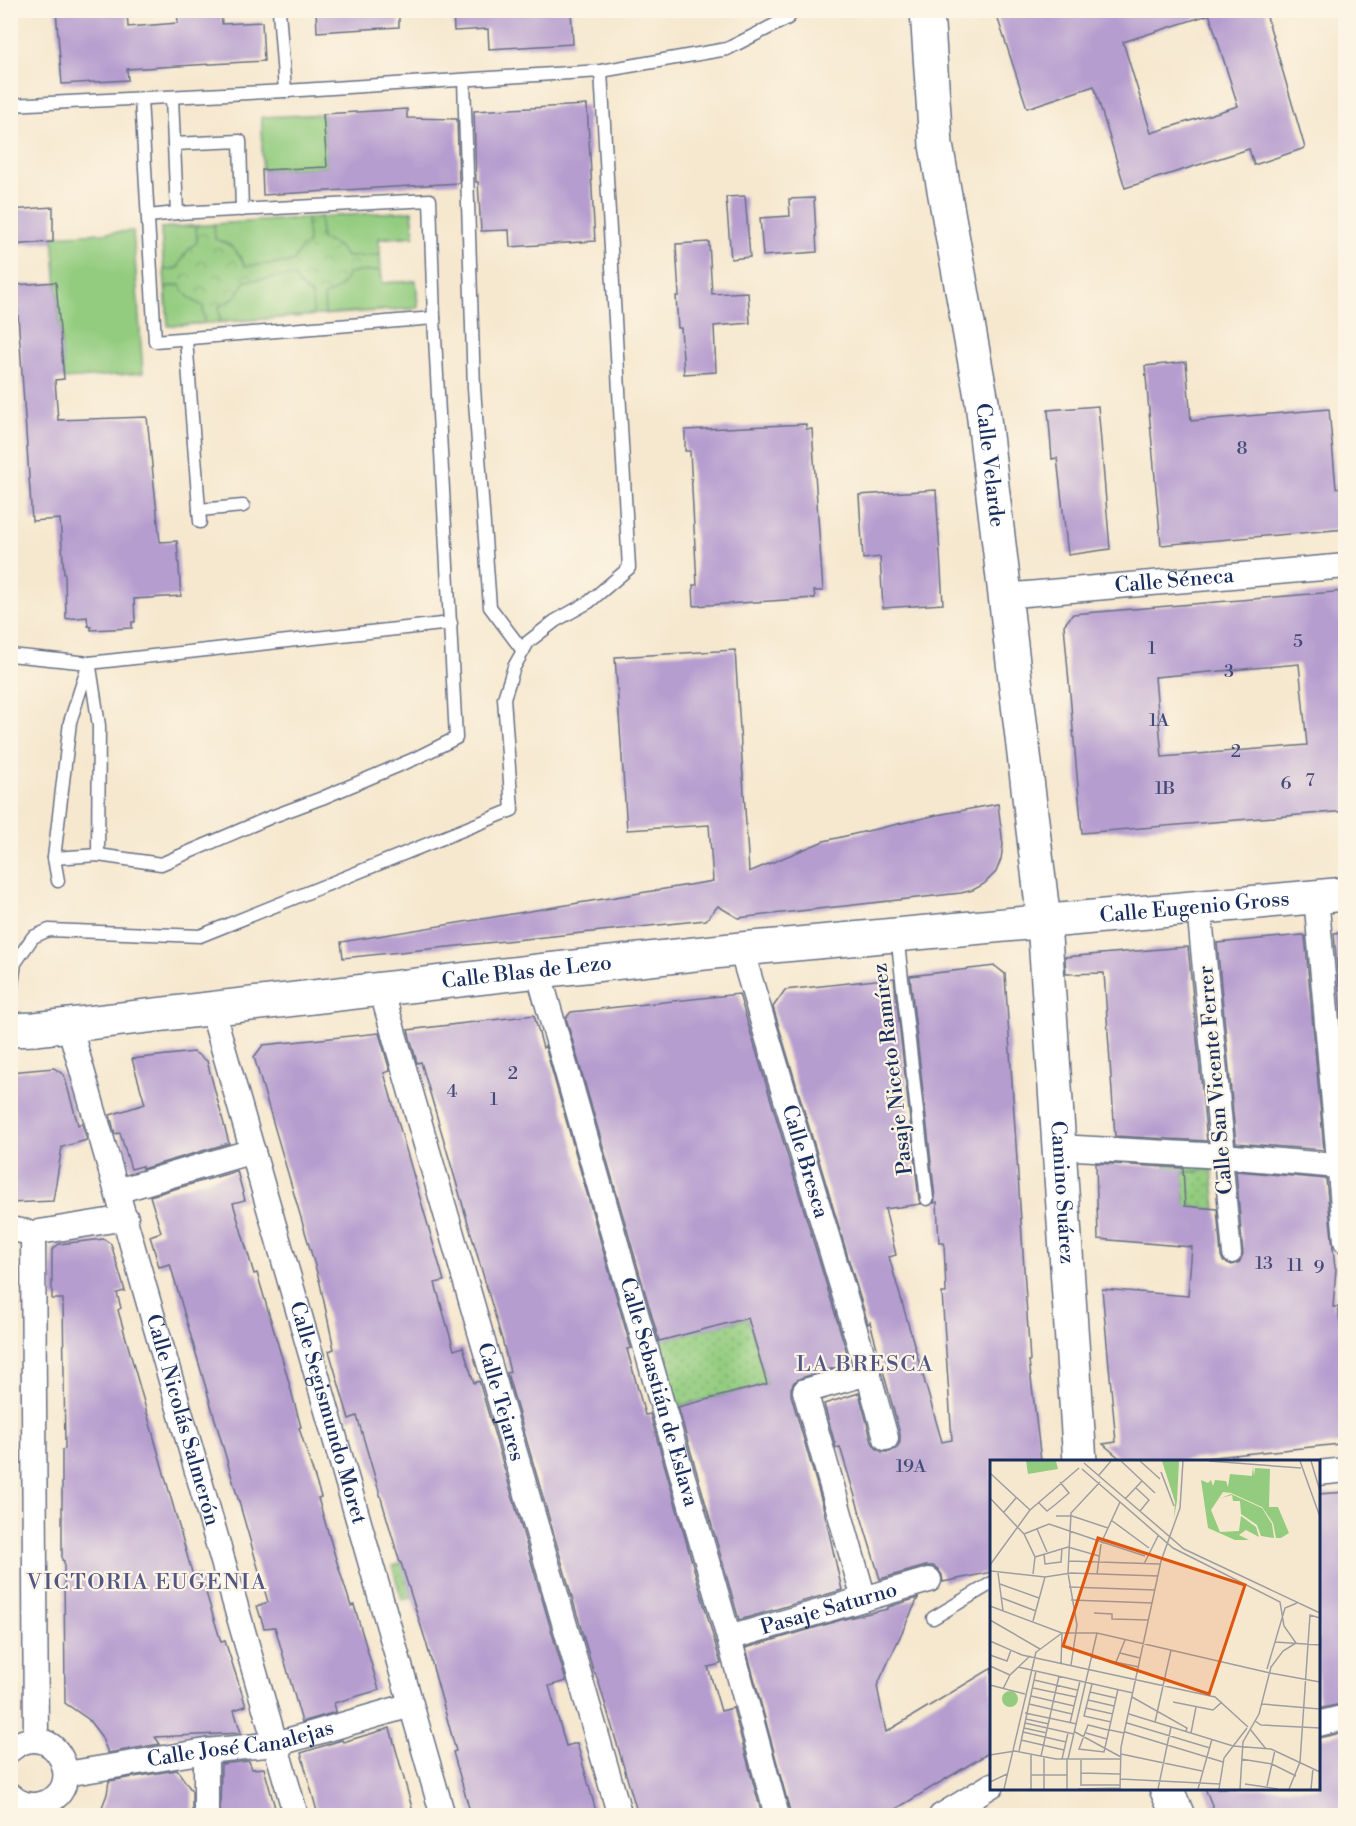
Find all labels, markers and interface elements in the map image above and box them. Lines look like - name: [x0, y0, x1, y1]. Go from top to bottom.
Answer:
- street label: Calle Velarde: [969, 402, 1010, 529]
- house number: 8: [1236, 437, 1248, 460]
- street label: Calle Séneca: [1114, 563, 1235, 599]
- house number: 5: [1293, 630, 1303, 653]
- house number: 1: [1148, 637, 1156, 660]
- house number: 3: [1224, 660, 1234, 683]
- house number: 1A: [1149, 709, 1170, 732]
- house number: 2: [1231, 740, 1241, 763]
- house number: 7: [1305, 769, 1315, 792]
- house number: 6: [1281, 772, 1292, 795]
- house number: 1B: [1155, 777, 1175, 800]
- street label: Calle Eugenio Gross: [1099, 886, 1291, 929]
- street label: Calle Blas de Lezo: [440, 950, 613, 995]
- street label: Pasaje Niceto Ramírez: [867, 962, 919, 1176]
- street label: Calle San Vicente Ferrer: [1193, 964, 1239, 1196]
- house number: 2: [508, 1062, 518, 1085]
- house number: 4: [447, 1080, 458, 1103]
- house number: 1: [490, 1088, 498, 1111]
- street label: Calle Bresca: [775, 1102, 834, 1222]
- street label: Camino Suárez: [1044, 1120, 1080, 1265]
- house number: 13: [1255, 1252, 1273, 1275]
- house number: 11: [1287, 1254, 1303, 1277]
- house number: 9: [1314, 1256, 1325, 1279]
- street label: Calle Sebastián de Eslava: [613, 1274, 704, 1510]
- street label: Calle Segismundo Moret: [283, 1298, 372, 1528]
- street label: Calle Nicolás Salmerón: [140, 1311, 225, 1529]
- street label: Calle Tejares: [471, 1340, 530, 1464]
- district label: LA BRESCA: [796, 1351, 934, 1378]
- house number: 19A: [896, 1455, 927, 1478]
- inset map: [990, 1460, 1320, 1790]
- district label: VICTORIA EUGENIA: [25, 1569, 268, 1596]
- street label: Pasaje Saturno: [757, 1577, 900, 1641]
- street label: Calle José Canalejas: [145, 1715, 337, 1773]

